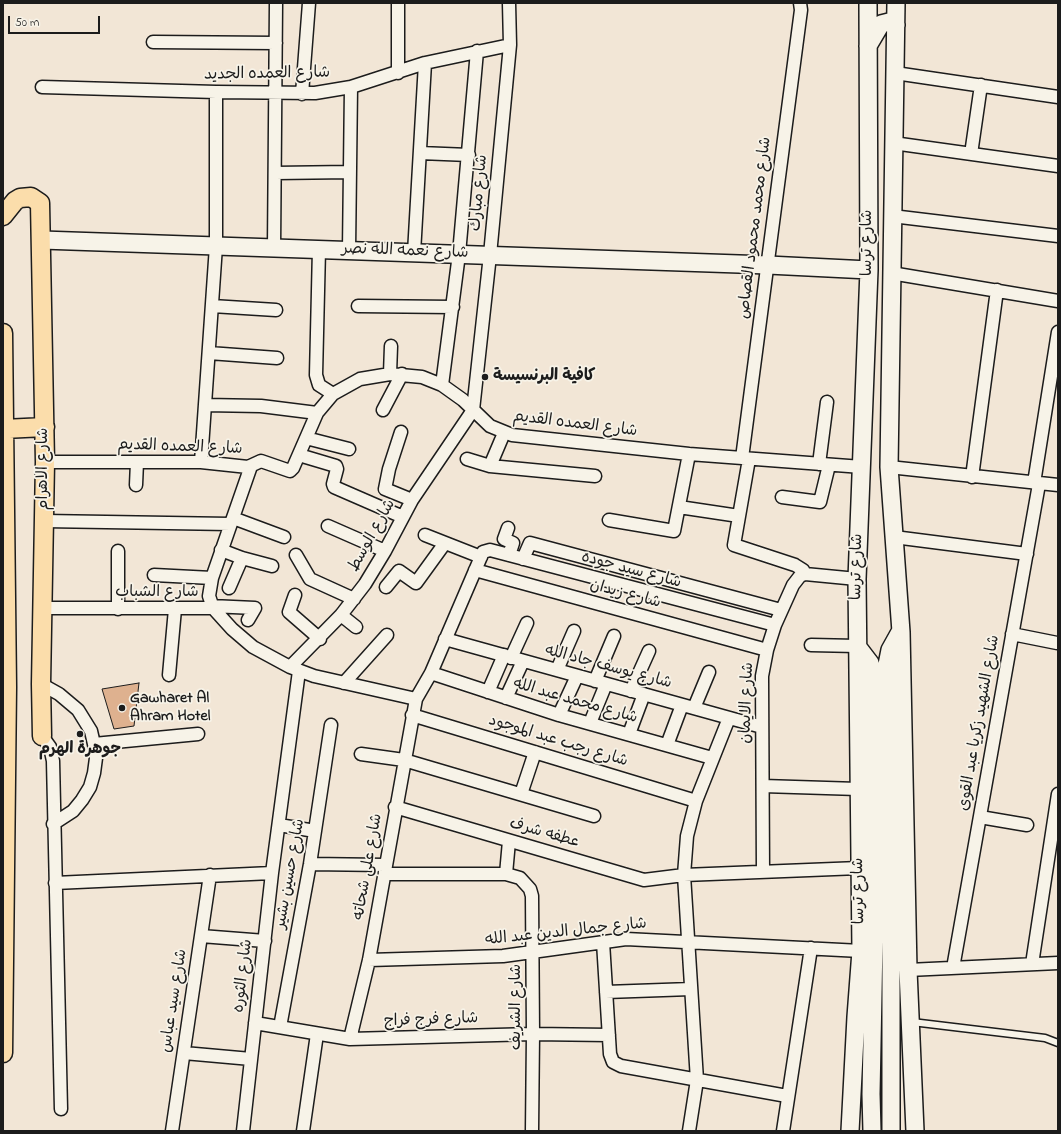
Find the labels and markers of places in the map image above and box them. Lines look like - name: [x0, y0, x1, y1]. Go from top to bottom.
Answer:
- place label: كافية البرنسيسة: [493, 367, 595, 387]
- marker: كافية البرنسيسة: [480, 372, 490, 382]
- place label: Gawharet Al Ahram Hotel: [130, 689, 210, 727]
- marker: Gawharet Al Ahram Hotel: [117, 703, 127, 713]
- marker: جوهرة الهرم: [75, 729, 85, 739]
- place label: جوهرة الهرم: [39, 740, 121, 760]

